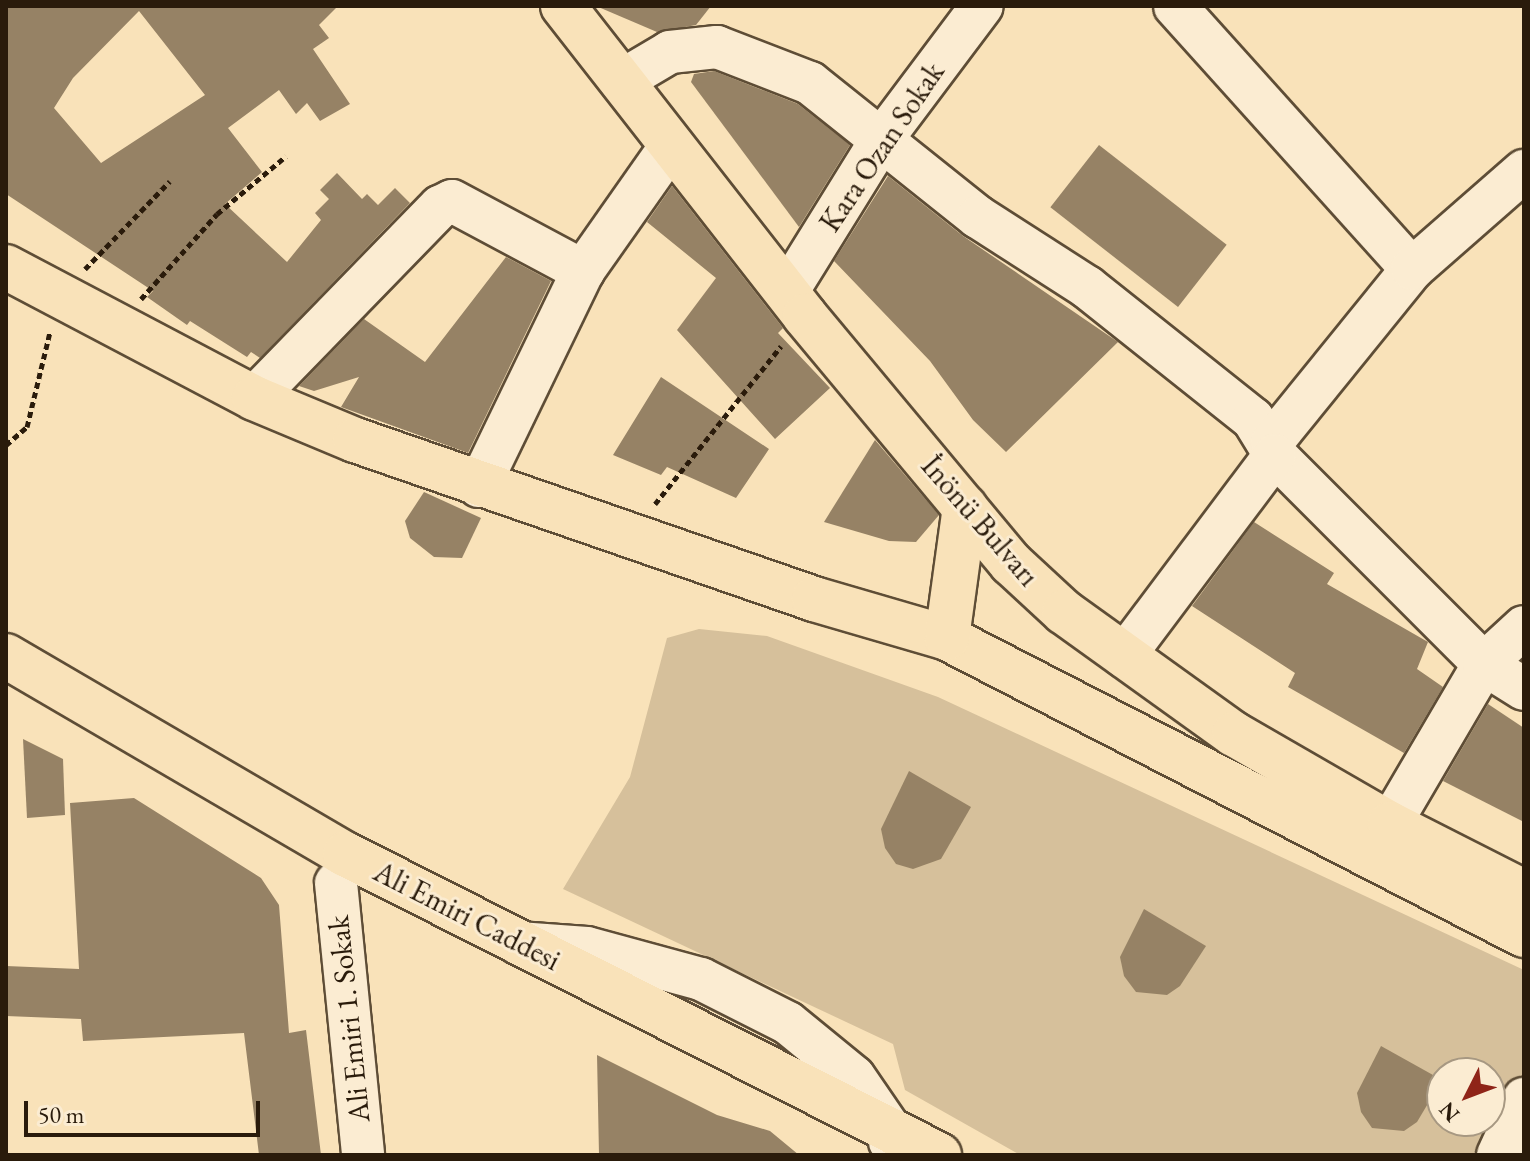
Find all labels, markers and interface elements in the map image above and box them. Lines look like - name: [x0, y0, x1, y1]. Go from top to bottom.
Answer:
- street label: Kara Ozan Sokak: [812, 55, 952, 239]
- street label: İnönü Bulvarı: [914, 448, 1046, 594]
- street label: Ali Emiri Caddesi: [368, 854, 566, 978]
- street label: Ali Emiri 1. Sokak: [320, 914, 378, 1124]
- north arrow: [1426, 1057, 1506, 1137]
- scale bar: [28, 1085, 264, 1135]
- text: N: [1433, 1096, 1466, 1128]
- text: 50 m: [38, 1099, 85, 1130]

